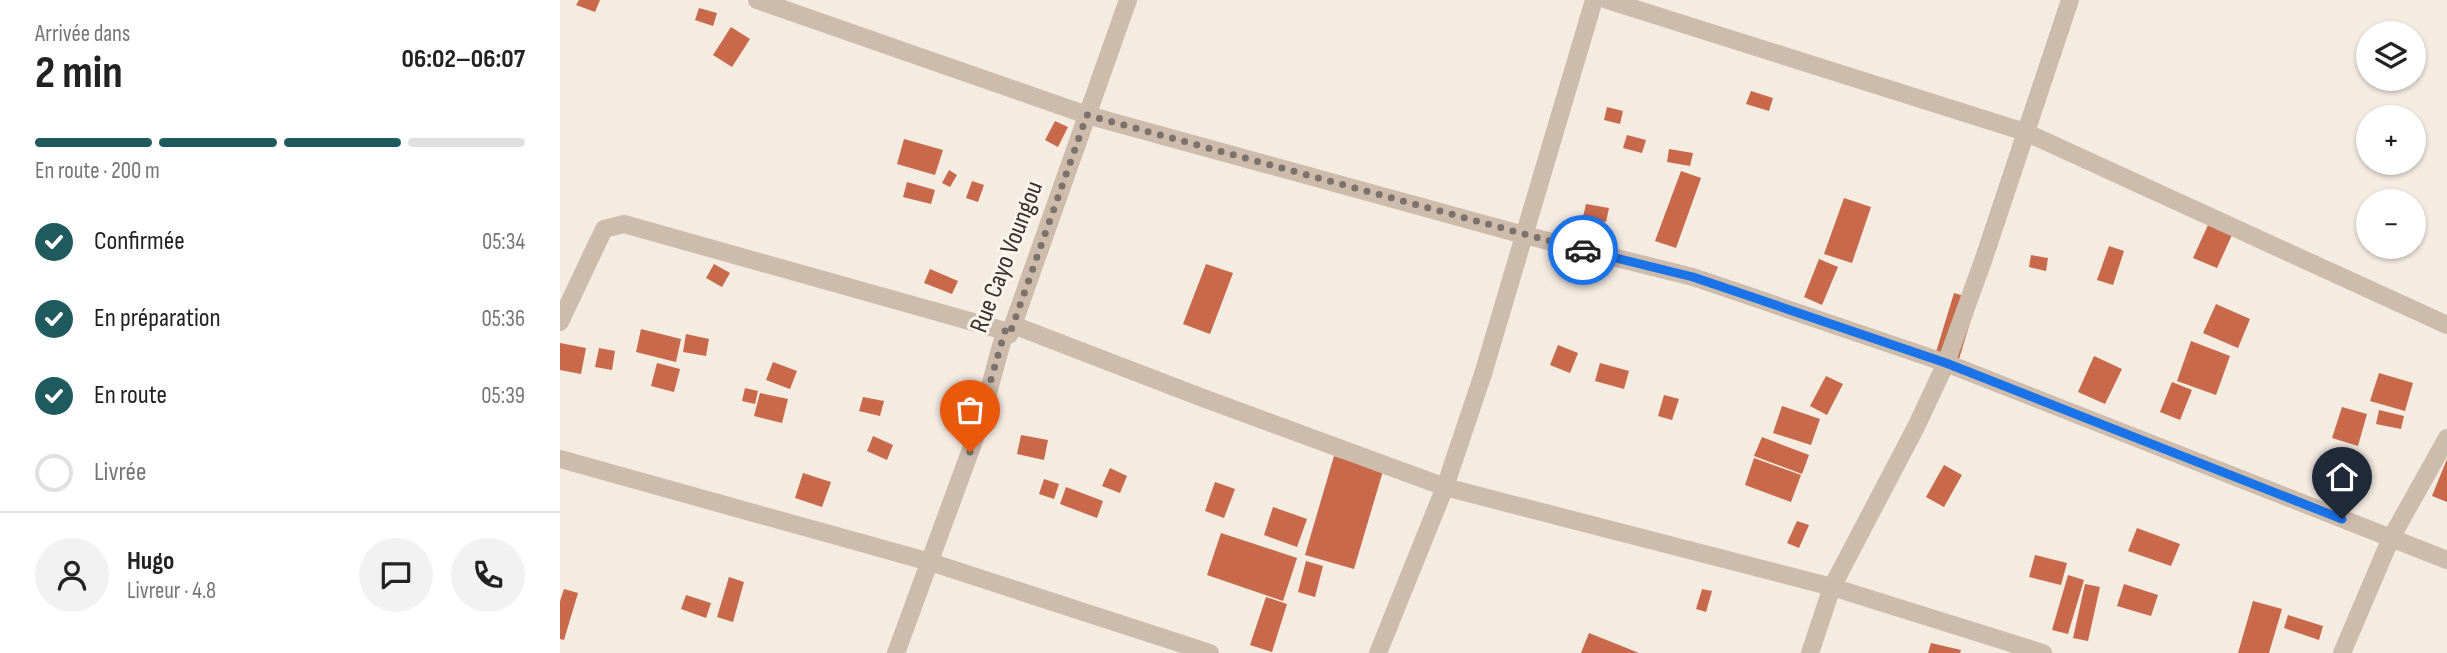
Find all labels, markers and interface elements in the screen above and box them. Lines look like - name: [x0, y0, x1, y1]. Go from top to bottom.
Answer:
- text: Arrivée dans: [35, 20, 130, 48]
- map controls: [2356, 21, 2426, 259]
- button: layers: [2356, 21, 2426, 91]
- text: 06:02–06:07: [402, 44, 525, 75]
- text: 2 min: [35, 46, 123, 101]
- button: +: [2356, 105, 2426, 175]
- text: En route · 200 m: [35, 157, 160, 185]
- street label: Rue Cayo Voungou: [964, 177, 1050, 337]
- button: −: [2356, 189, 2426, 259]
- courier: [1548, 215, 1618, 285]
- icon: check: [35, 223, 73, 261]
- text: Confirmée: [94, 226, 185, 257]
- text: 05:34: [482, 228, 525, 256]
- icon: car: [1564, 231, 1602, 269]
- icon: check: [35, 300, 73, 338]
- text: En préparation: [94, 303, 221, 334]
- text: 05:36: [481, 305, 525, 333]
- icon: check: [35, 377, 73, 415]
- text: En route: [94, 380, 167, 411]
- pin: [940, 380, 1000, 452]
- text: 05:39: [481, 382, 525, 410]
- icon: bag: [951, 391, 989, 429]
- pin: [2312, 447, 2372, 519]
- text: Livrée: [94, 457, 146, 488]
- icon: home: [2323, 458, 2361, 496]
- button: person: [35, 538, 109, 612]
- button: chat: [359, 538, 433, 612]
- button: phone: [451, 538, 525, 612]
- text: Hugo: [127, 546, 174, 577]
- text: Livreur · 4.8: [127, 577, 216, 605]

